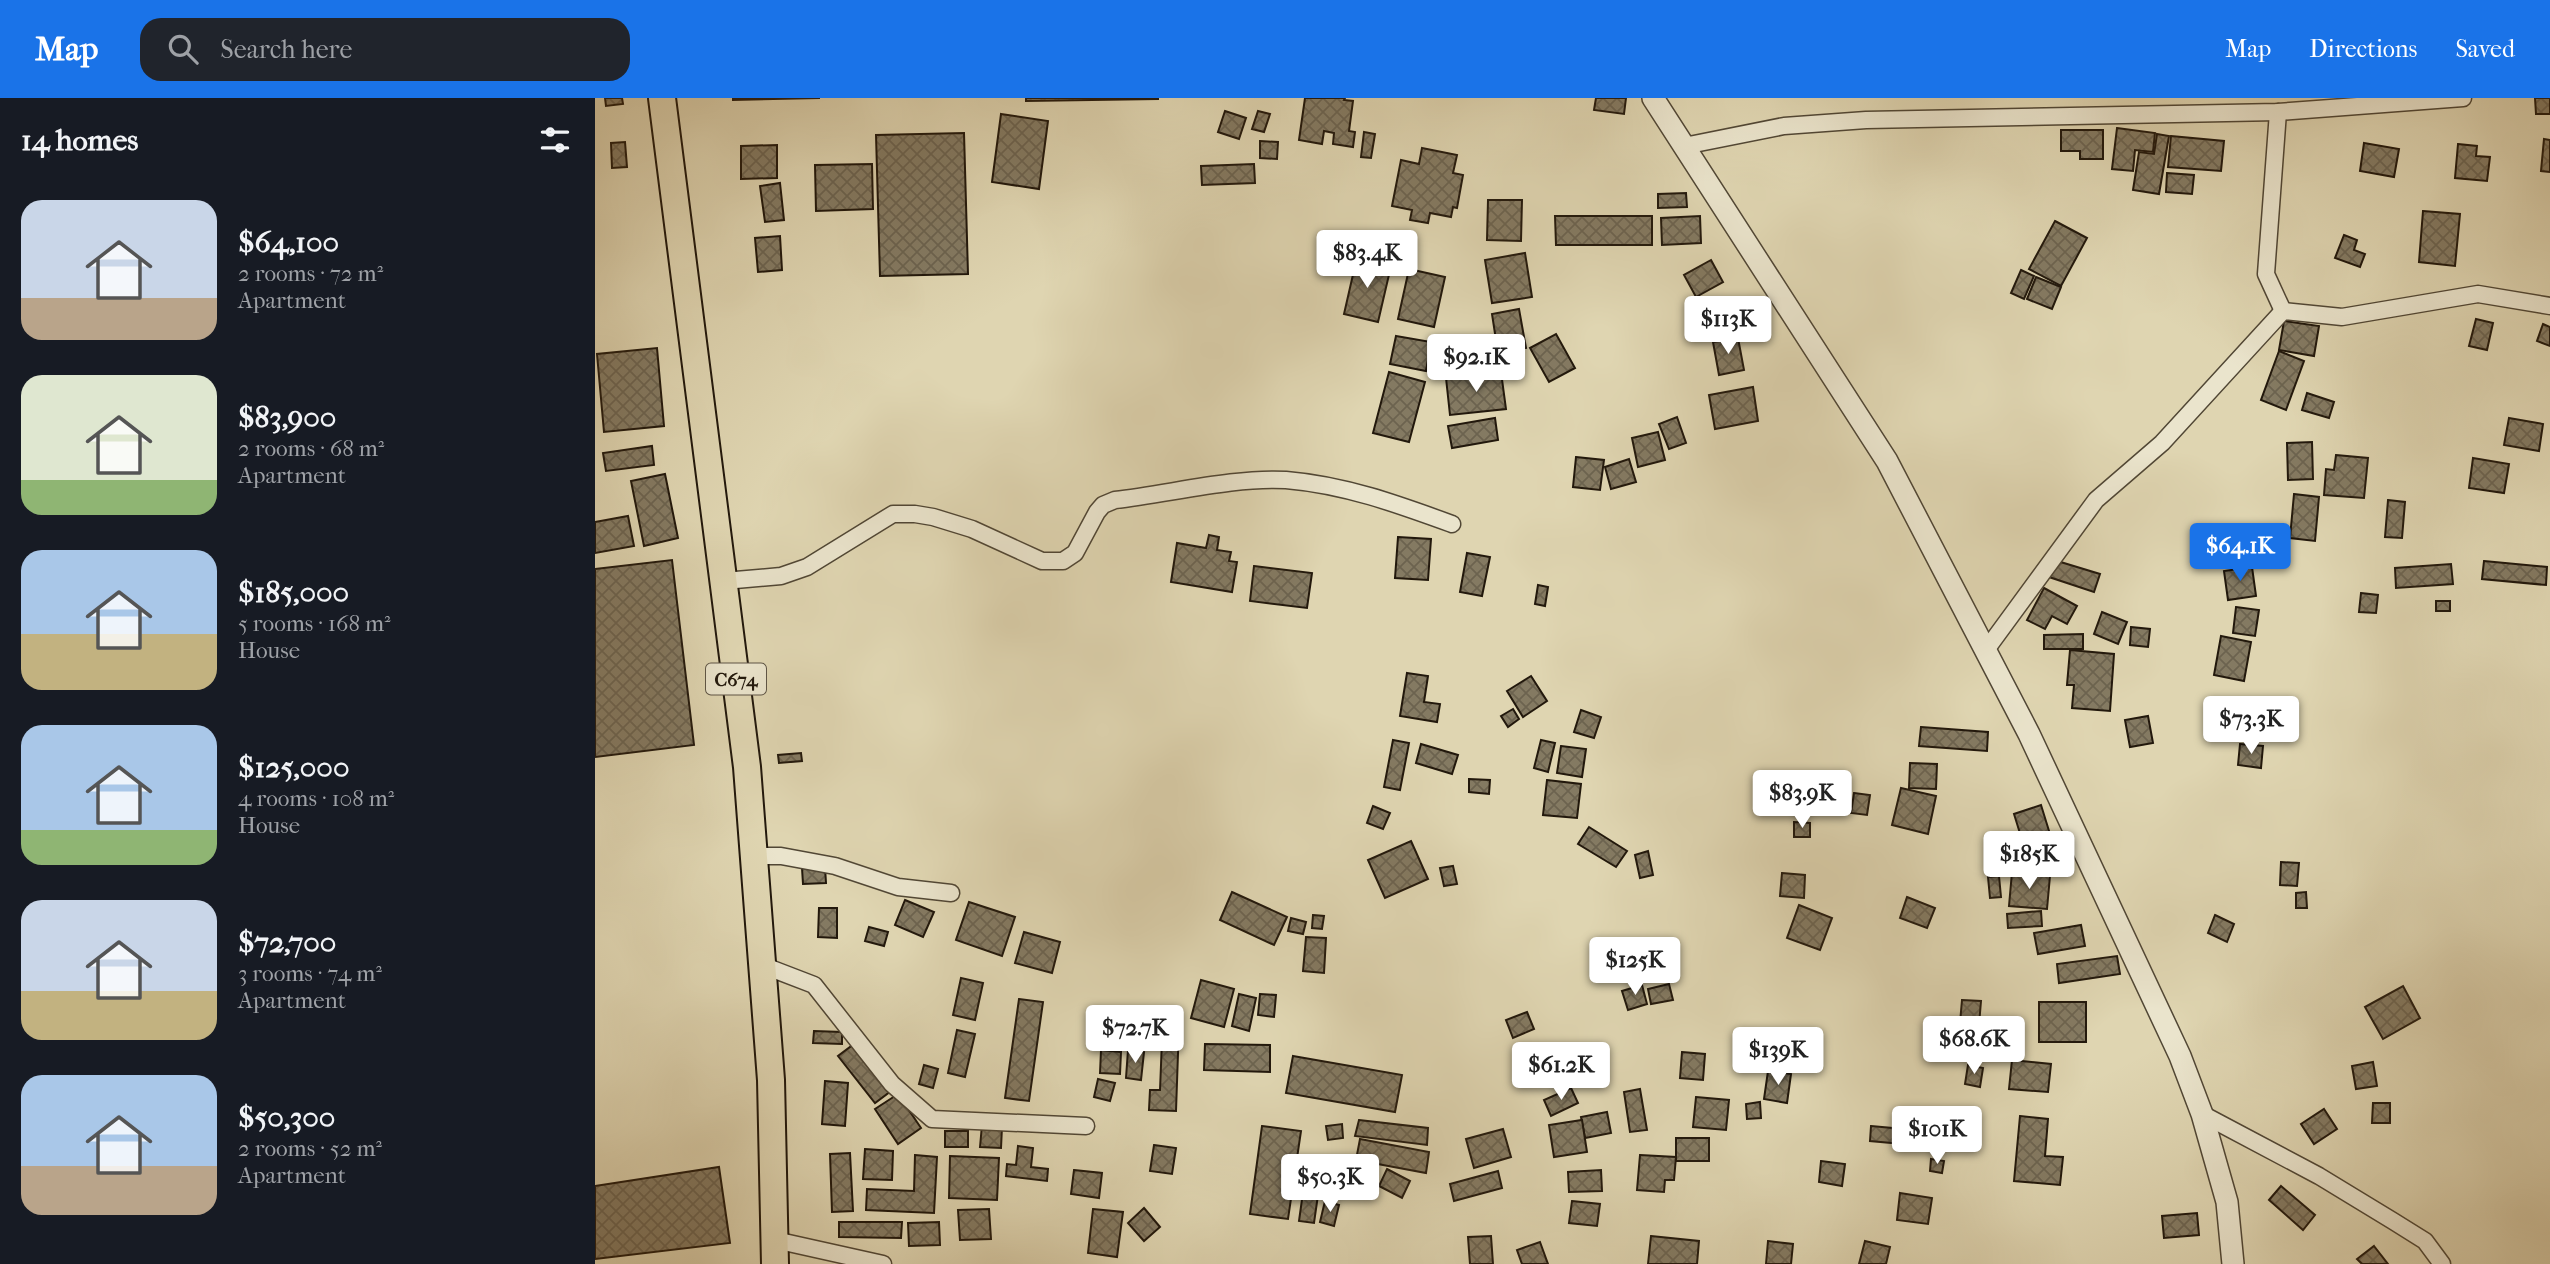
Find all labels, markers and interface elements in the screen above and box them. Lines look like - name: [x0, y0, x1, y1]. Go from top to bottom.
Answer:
- search box: [140, 18, 630, 81]
- text: Map: [35, 30, 98, 69]
- icon: search: [164, 30, 202, 68]
- text: Search here: [220, 34, 352, 65]
- text: Map: [2225, 35, 2271, 63]
- text: Directions: [2309, 35, 2417, 63]
- text: Saved: [2455, 35, 2515, 63]
- icon: filters: [536, 121, 574, 159]
- text: 14 homes: [21, 123, 138, 158]
- text: $64,100: [238, 225, 339, 260]
- icon: home: [77, 228, 161, 312]
- pin: $83.4K: [1310, 230, 1424, 290]
- text: $83.4K: [1333, 239, 1401, 266]
- text: 2 rooms · 72 m²: [238, 260, 383, 287]
- text: Apartment: [238, 287, 346, 314]
- pin: $113K: [1679, 296, 1777, 356]
- text: $113K: [1700, 305, 1756, 332]
- pin: $92.1K: [1419, 334, 1533, 394]
- text: $92.1K: [1443, 343, 1509, 370]
- text: $83,900: [238, 400, 336, 435]
- icon: home: [77, 403, 161, 487]
- text: 2 rooms · 68 m²: [238, 435, 384, 462]
- text: Apartment: [238, 462, 346, 489]
- pin: $64.1K: [2183, 524, 2297, 583]
- text: $64.1K: [2206, 532, 2274, 559]
- text: $185,000: [238, 575, 349, 610]
- icon: home: [77, 578, 161, 662]
- text: 5 rooms · 168 m²: [238, 610, 391, 637]
- text: House: [238, 637, 300, 664]
- road number: C674: [706, 664, 766, 694]
- pin: $73.3K: [2194, 696, 2308, 756]
- text: $73.3K: [2219, 705, 2283, 732]
- text: $125,000: [238, 750, 349, 785]
- icon: home: [77, 753, 161, 837]
- pin: $83.9K: [1745, 770, 1859, 830]
- text: $83.9K: [1769, 779, 1835, 806]
- text: 4 rooms · 108 m²: [238, 785, 394, 812]
- text: House: [238, 812, 300, 839]
- pin: $185K: [1980, 832, 2078, 891]
- text: $185K: [1999, 840, 2059, 867]
- text: $72,700: [238, 925, 336, 960]
- icon: home: [77, 928, 161, 1012]
- pin: $125K: [1586, 937, 1684, 997]
- text: $125K: [1605, 946, 1665, 973]
- text: 3 rooms · 74 m²: [238, 960, 382, 987]
- text: Apartment: [238, 987, 346, 1014]
- pin: $72.7K: [1078, 1006, 1192, 1065]
- text: $72.7K: [1102, 1014, 1168, 1041]
- pin: $68.6K: [1917, 1016, 2031, 1076]
- text: $68.6K: [1939, 1025, 2009, 1052]
- pin: $139K: [1729, 1028, 1827, 1087]
- text: $139K: [1748, 1036, 1808, 1063]
- pin: $61.2K: [1504, 1042, 1618, 1102]
- text: $61.2K: [1528, 1051, 1594, 1078]
- text: $50,300: [238, 1100, 335, 1135]
- icon: home: [77, 1103, 161, 1187]
- pin: $101K: [1888, 1107, 1986, 1166]
- text: $101K: [1908, 1115, 1966, 1142]
- text: 2 rooms · 52 m²: [238, 1135, 382, 1162]
- pin: $50.3K: [1273, 1154, 1387, 1214]
- text: Apartment: [238, 1162, 346, 1189]
- text: $50.3K: [1297, 1163, 1363, 1190]

